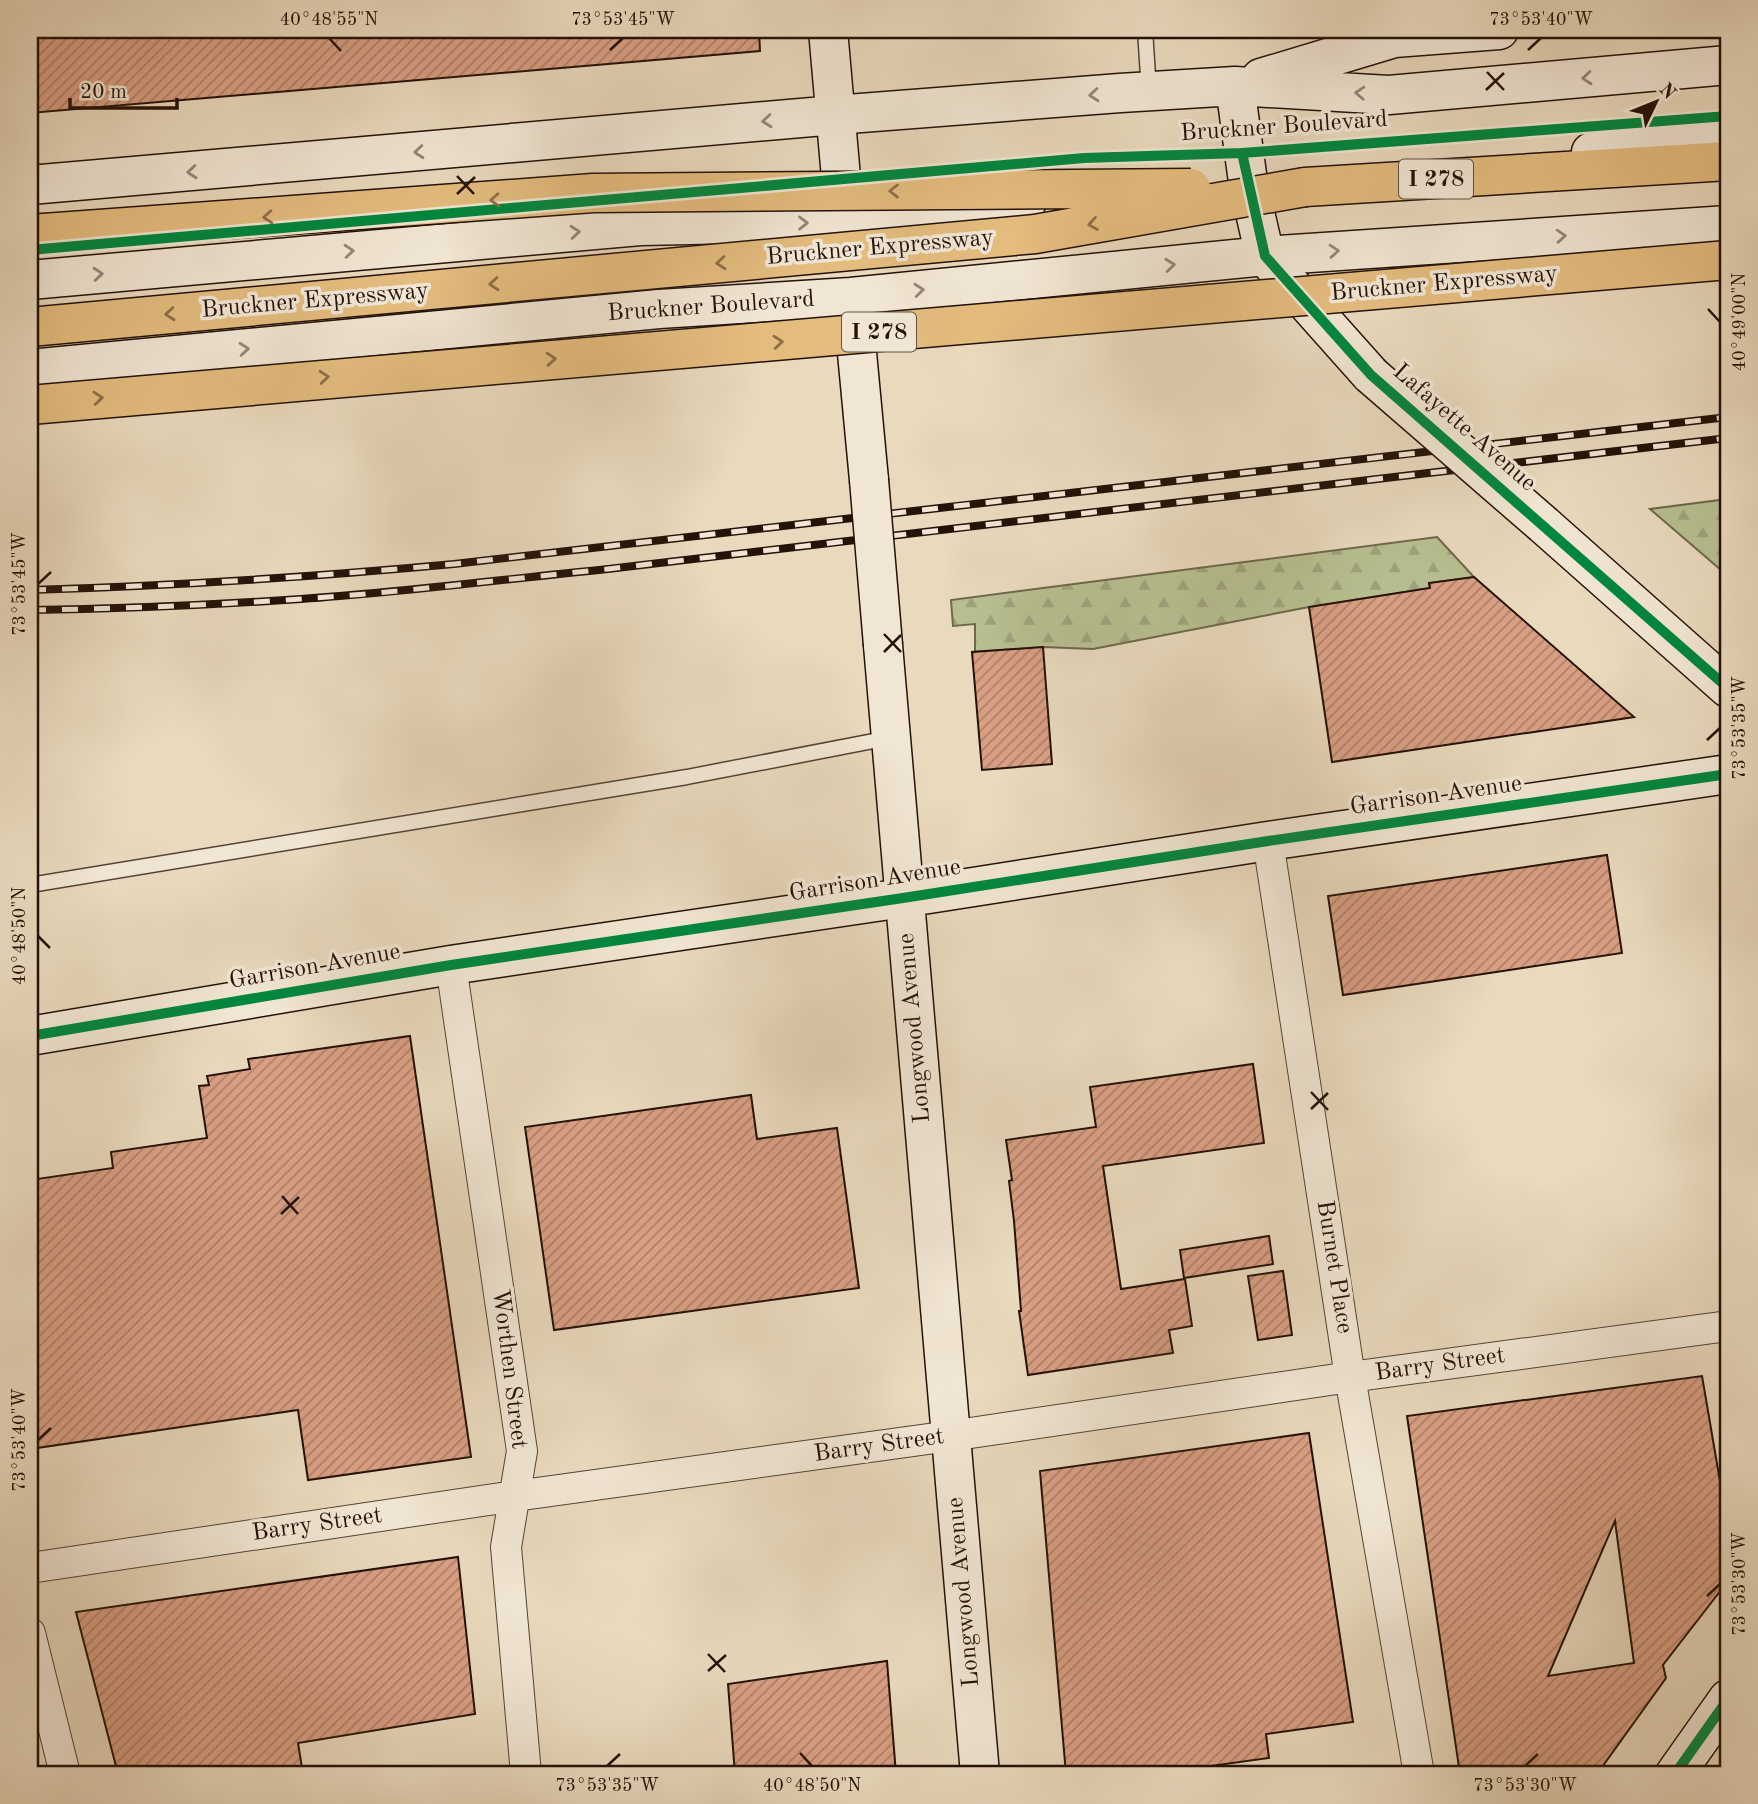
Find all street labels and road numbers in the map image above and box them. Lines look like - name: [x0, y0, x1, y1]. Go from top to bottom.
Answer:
- street label: Bruckner Boulevard: [1180, 108, 1388, 146]
- road number: I 278: [1399, 160, 1473, 198]
- street label: Bruckner Expressway: [765, 226, 995, 270]
- street label: Bruckner Expressway: [1329, 262, 1559, 306]
- street label: Bruckner Expressway: [200, 279, 430, 323]
- street label: Bruckner Boulevard: [607, 288, 815, 326]
- road number: I 278: [842, 312, 916, 352]
- street label: Lafayette Avenue: [1388, 360, 1540, 496]
- street label: Garrison Avenue: [1348, 772, 1524, 820]
- street label: Garrison Avenue: [787, 856, 963, 906]
- street label: Longwood Avenue: [895, 932, 935, 1124]
- street label: Garrison Avenue: [227, 940, 403, 994]
- street label: Burnet Place: [1312, 1199, 1356, 1335]
- street label: Worthen Street: [487, 1288, 531, 1450]
- street label: Barry Street: [1373, 1344, 1507, 1386]
- street label: Barry Street: [812, 1425, 946, 1467]
- street label: Longwood Avenue: [944, 1496, 984, 1688]
- street label: Barry Street: [250, 1504, 384, 1546]

